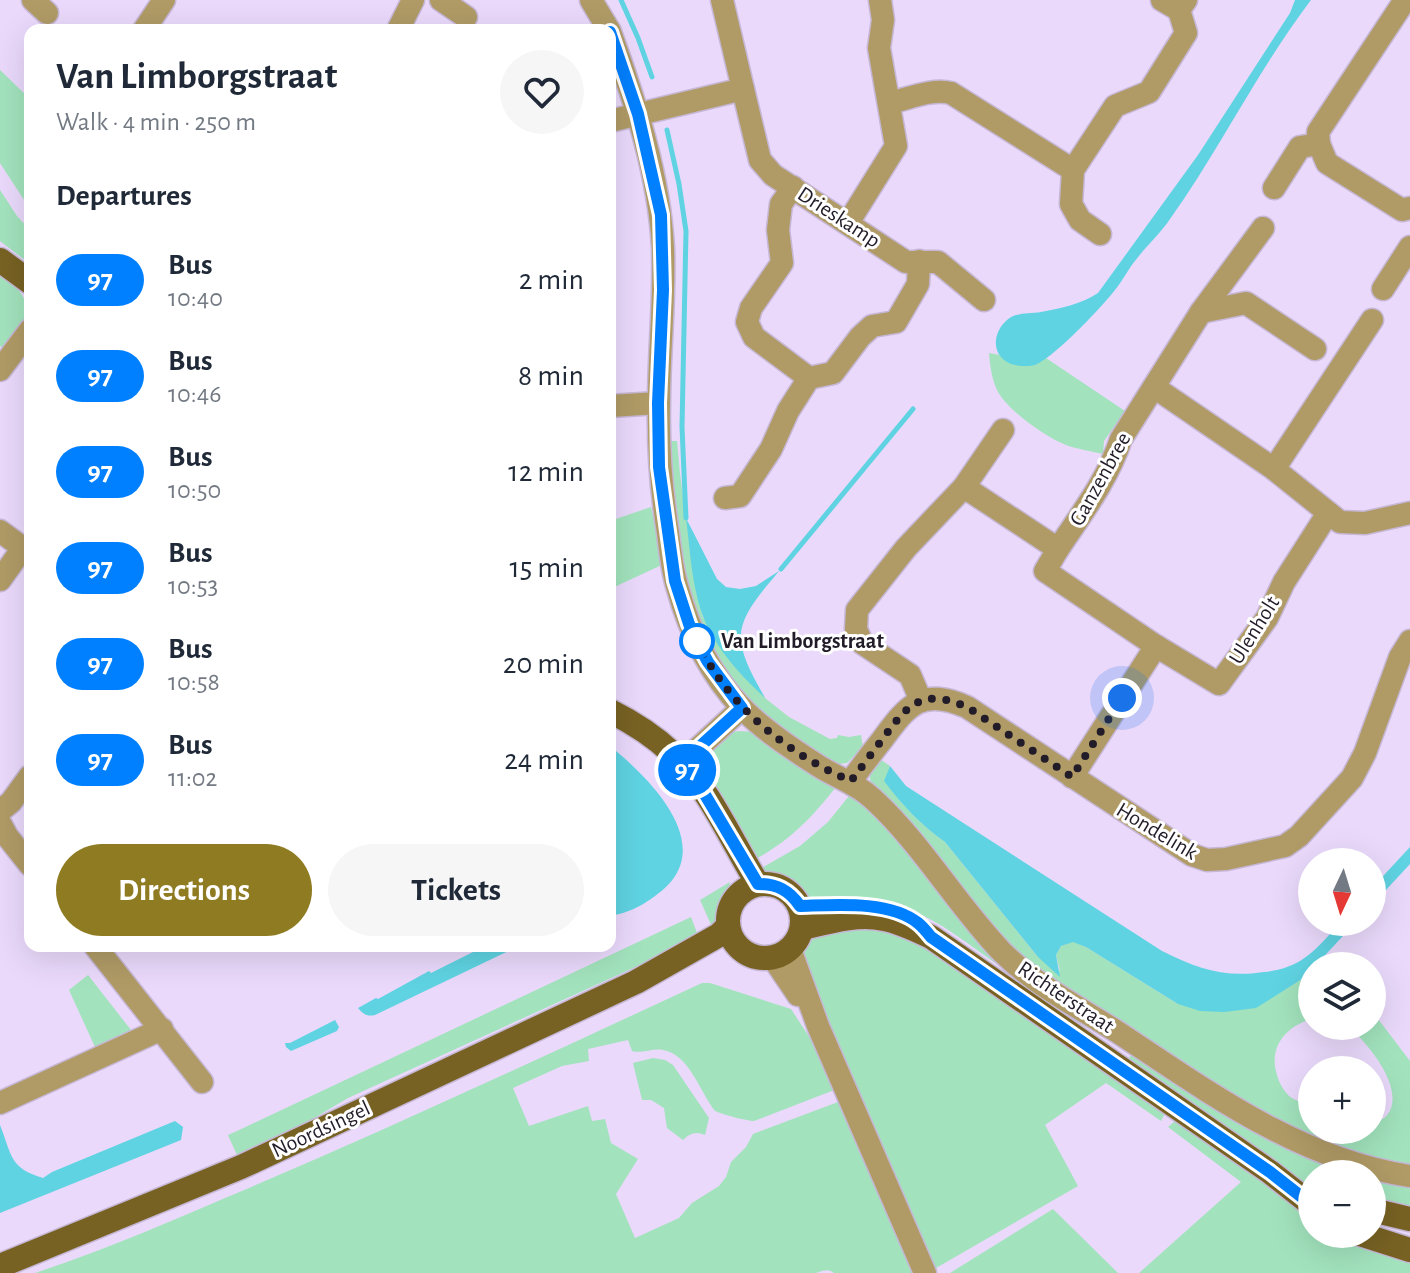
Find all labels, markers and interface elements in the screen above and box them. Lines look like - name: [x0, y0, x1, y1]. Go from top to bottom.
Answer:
- button: heart: [500, 50, 584, 134]
- text: Van Limborgstraat: [56, 58, 337, 96]
- text: Walk · 4 min · 250 m: [56, 109, 256, 135]
- text: Departures: [56, 181, 192, 211]
- street label: Drieskamp: [794, 182, 884, 252]
- text: Bus: [168, 250, 213, 280]
- text: 2 min: [519, 265, 584, 295]
- text: 97: [87, 266, 113, 294]
- text: 10:40: [168, 285, 223, 311]
- text: Bus: [168, 346, 213, 376]
- text: 8 min: [518, 361, 584, 391]
- text: 97: [87, 362, 113, 390]
- text: 10:46: [168, 381, 221, 407]
- street label: Ganzenbree: [1065, 429, 1135, 529]
- text: Bus: [168, 442, 213, 472]
- text: 12 min: [508, 457, 584, 487]
- text: 97: [87, 458, 113, 486]
- text: 10:50: [168, 477, 221, 503]
- text: Bus: [168, 538, 213, 568]
- text: 15 min: [509, 553, 584, 583]
- text: 97: [87, 554, 113, 582]
- text: 10:53: [168, 573, 218, 599]
- street label: Ulenholt: [1225, 592, 1283, 668]
- marker: Van Limborgstraat: [680, 624, 714, 658]
- place label: Van Limborgstraat: [721, 630, 884, 652]
- text: Bus: [168, 634, 213, 664]
- text: 20 min: [503, 649, 584, 679]
- text: 97: [87, 650, 113, 678]
- text: 10:58: [168, 669, 220, 695]
- your location: [1102, 678, 1142, 718]
- text: Bus: [168, 730, 213, 760]
- line badge: 97: [651, 744, 723, 796]
- text: 24 min: [504, 745, 584, 775]
- text: 97: [87, 746, 113, 774]
- text: 97: [674, 756, 700, 784]
- text: 11:02: [168, 765, 217, 791]
- street label: Hondelink: [1113, 798, 1201, 864]
- button: Directions: [56, 844, 312, 936]
- button: Tickets: [328, 844, 584, 936]
- north arrow: [1298, 848, 1386, 936]
- map controls: [1298, 848, 1386, 1248]
- button: layers: [1298, 952, 1386, 1040]
- street label: Richterstraat: [1014, 957, 1118, 1037]
- button: +: [1298, 1056, 1386, 1144]
- street label: Noordsingel: [269, 1097, 373, 1161]
- button: −: [1298, 1160, 1386, 1248]

